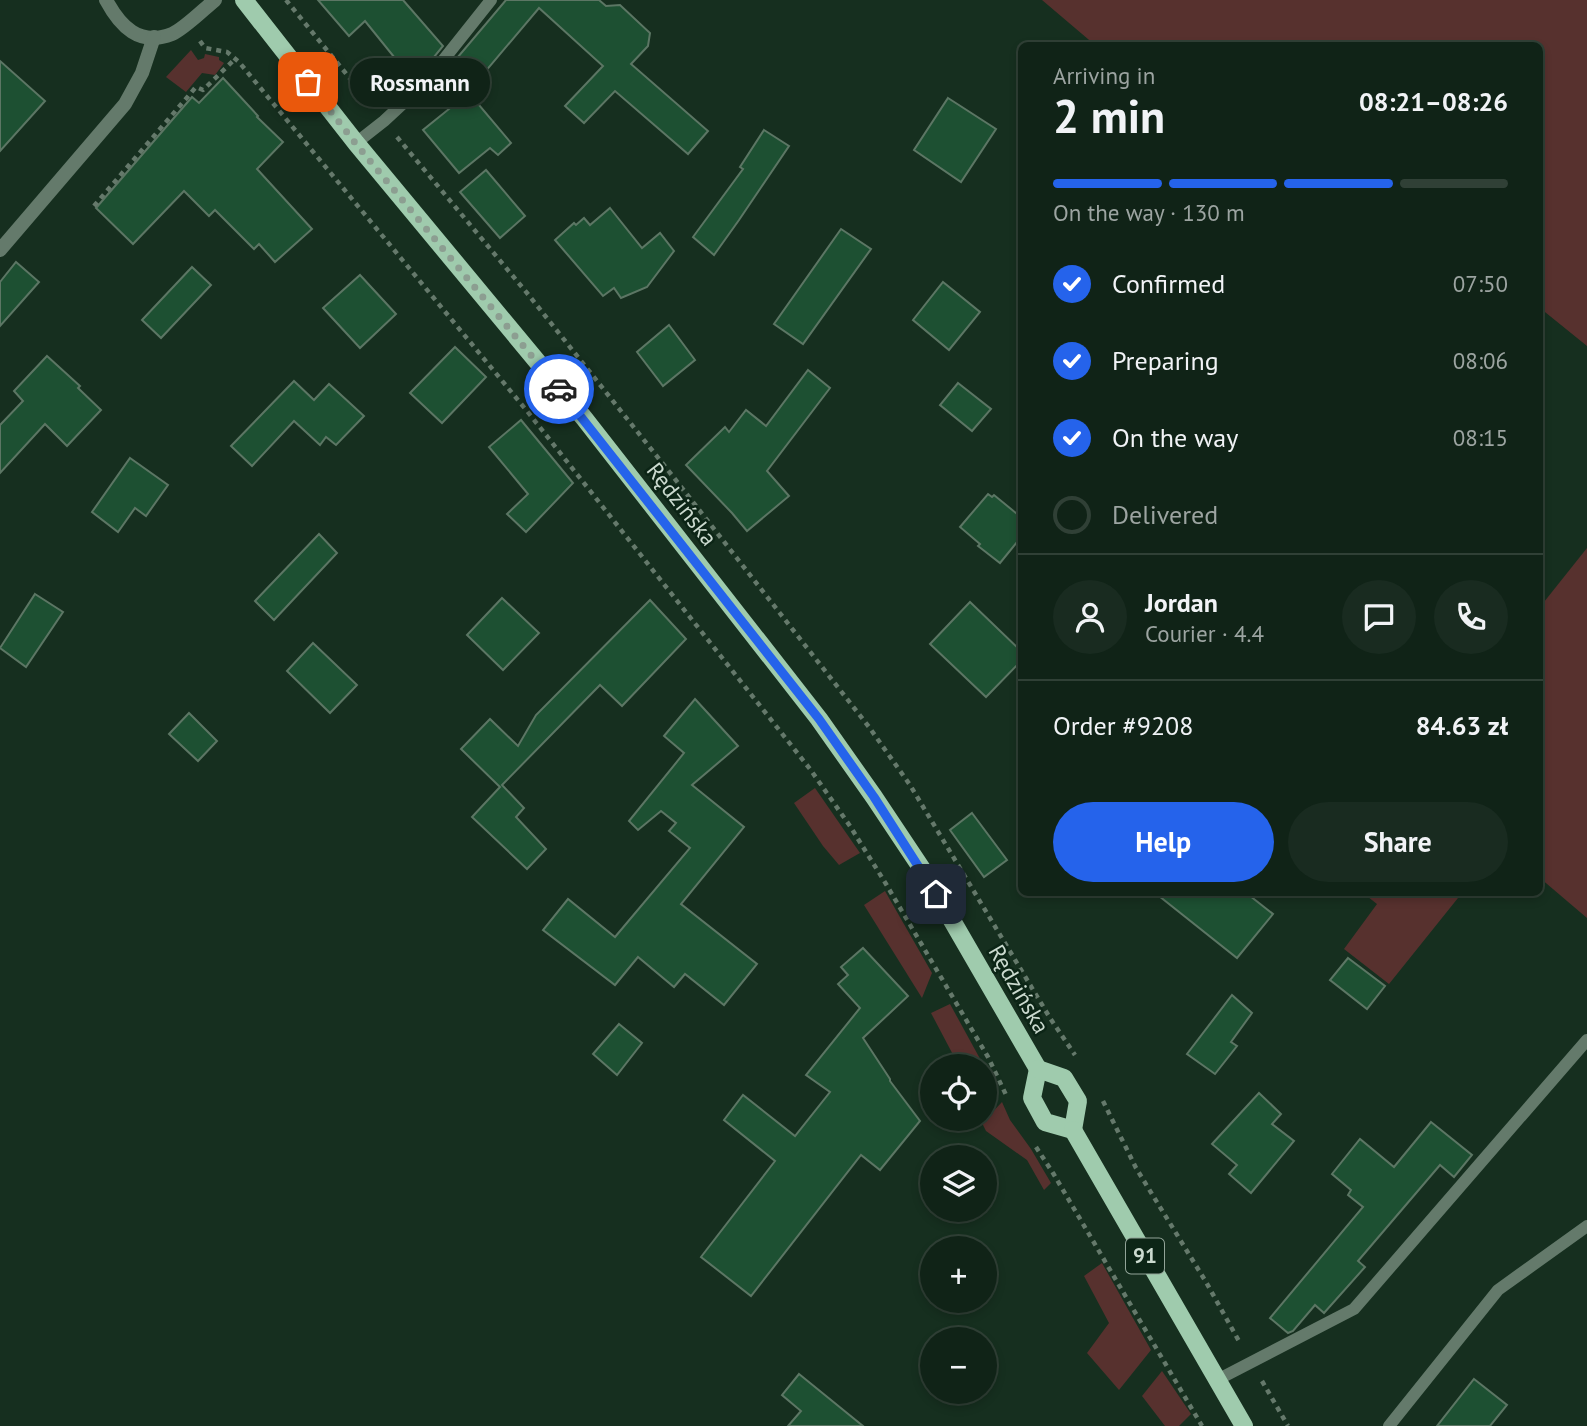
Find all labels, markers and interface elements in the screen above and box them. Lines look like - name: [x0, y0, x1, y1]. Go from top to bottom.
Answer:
- pin: [278, 52, 338, 112]
- callout: Rossmann: [350, 57, 490, 106]
- text: Arriving in: [1053, 61, 1155, 90]
- icon: bag: [289, 63, 327, 101]
- text: Rossmann: [370, 68, 470, 97]
- text: 08:21–08:26: [1359, 85, 1508, 118]
- text: 2 min: [1053, 86, 1165, 146]
- text: On the way · 130 m: [1053, 198, 1245, 227]
- icon: check: [1053, 265, 1091, 303]
- text: Confirmed: [1112, 267, 1225, 300]
- text: 07:50: [1453, 269, 1508, 298]
- icon: check: [1053, 342, 1091, 380]
- text: Preparing: [1112, 344, 1219, 377]
- text: 08:06: [1453, 346, 1508, 375]
- courier: [524, 354, 594, 424]
- icon: car: [540, 370, 578, 408]
- icon: check: [1053, 419, 1091, 457]
- text: On the way: [1112, 421, 1238, 454]
- text: 08:15: [1453, 423, 1508, 452]
- street label: Rędzińska: [641, 456, 724, 551]
- text: Delivered: [1112, 498, 1218, 531]
- button: person: [1053, 580, 1127, 654]
- button: chat: [1342, 580, 1416, 654]
- button: phone: [1434, 580, 1508, 654]
- text: Jordan: [1145, 586, 1218, 619]
- text: Courier · 4.4: [1145, 619, 1264, 648]
- text: Order #9208: [1053, 709, 1193, 742]
- text: 84.63 zł: [1416, 709, 1508, 742]
- button: Help: [1053, 802, 1274, 882]
- button: Share: [1288, 802, 1508, 882]
- pin: [906, 864, 966, 924]
- icon: home: [917, 875, 955, 913]
- street label: Rędzińska: [982, 939, 1056, 1038]
- map controls: [920, 1054, 997, 1404]
- button: locate: [920, 1054, 997, 1131]
- button: layers: [920, 1145, 997, 1222]
- button: +: [920, 1236, 997, 1313]
- road number: 91: [1126, 1238, 1164, 1274]
- button: −: [920, 1327, 997, 1404]

